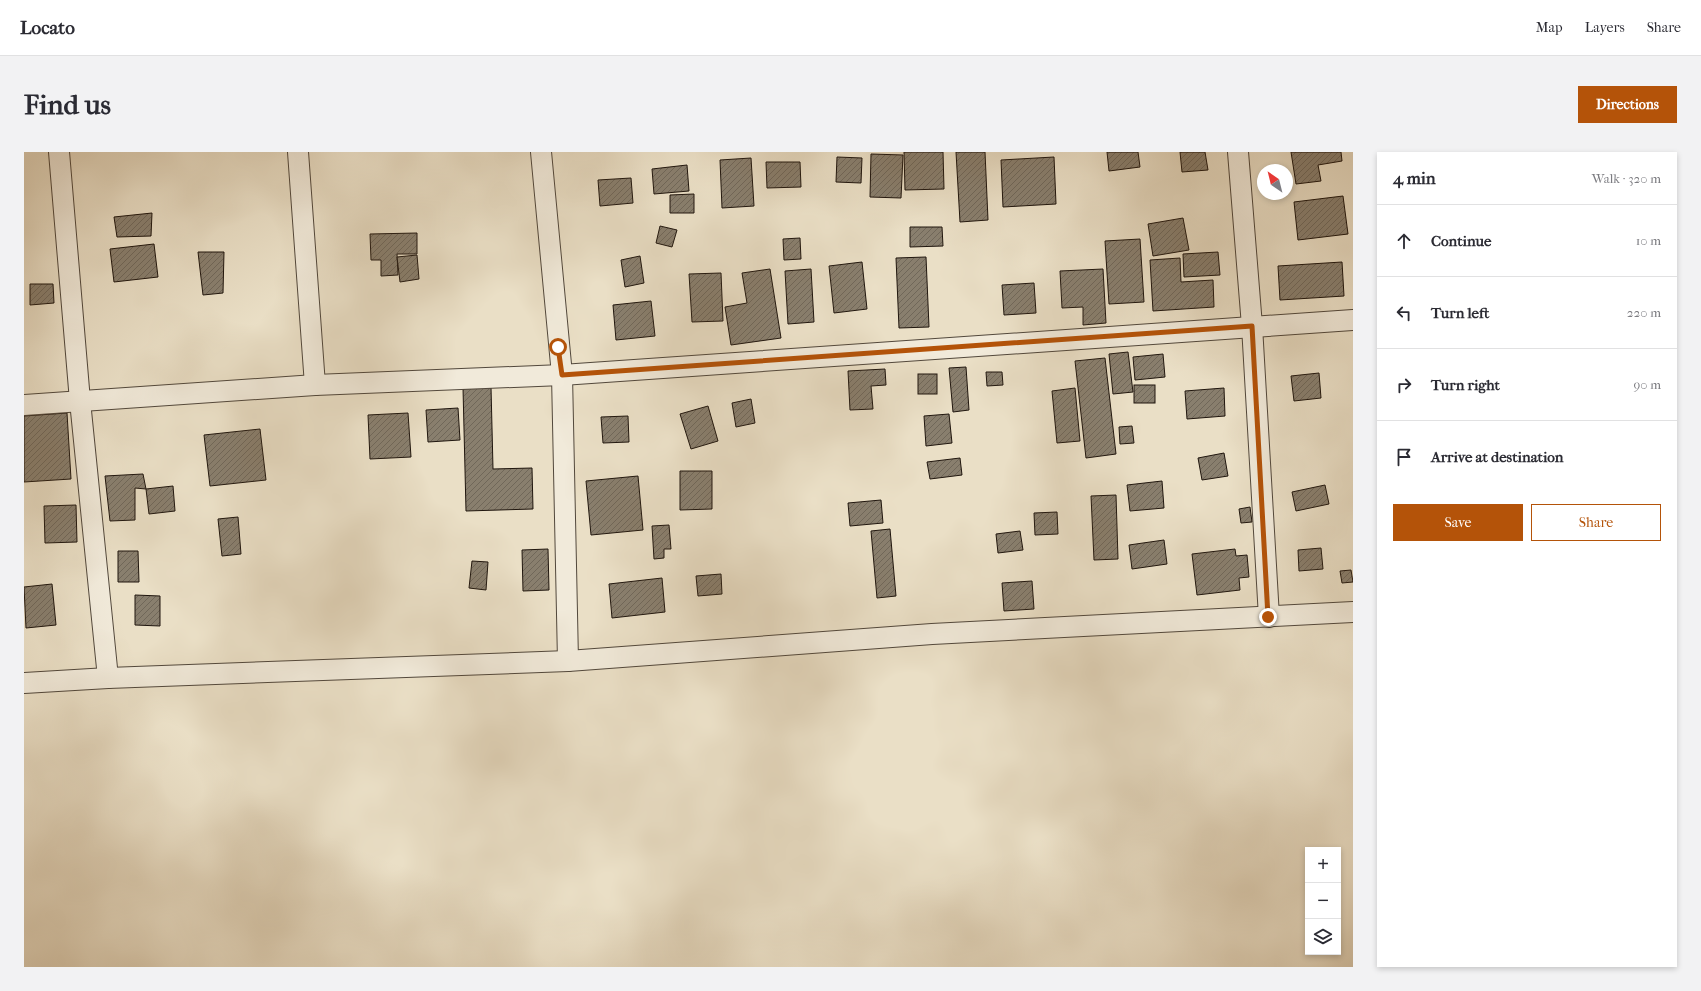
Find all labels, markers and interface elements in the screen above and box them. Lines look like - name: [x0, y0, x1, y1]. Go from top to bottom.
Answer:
- text: Locato: [20, 17, 75, 39]
- text: Map: [1536, 19, 1563, 36]
- text: Layers: [1585, 19, 1625, 36]
- text: Share: [1647, 19, 1681, 36]
- button: Directions: [1578, 86, 1677, 123]
- text: Find us: [24, 88, 111, 121]
- north arrow: [1257, 164, 1293, 200]
- text: 4 min: [1393, 168, 1436, 188]
- text: Walk · 320 m: [1592, 171, 1661, 186]
- icon: ahead: [1393, 230, 1415, 252]
- text: Continue: [1431, 232, 1491, 250]
- text: 10 m: [1636, 233, 1661, 248]
- icon: left: [1393, 302, 1415, 324]
- text: Turn left: [1431, 304, 1489, 322]
- text: 220 m: [1627, 305, 1661, 320]
- route start: [549, 338, 567, 356]
- icon: right: [1393, 374, 1415, 396]
- text: Turn right: [1431, 376, 1500, 394]
- text: 90 m: [1633, 377, 1661, 392]
- icon: arrive: [1393, 446, 1415, 468]
- text: Arrive at destination: [1431, 448, 1563, 466]
- button: Save: [1393, 504, 1523, 541]
- button: Share: [1531, 504, 1661, 541]
- route end: [1259, 608, 1277, 626]
- map controls: [1305, 847, 1341, 955]
- button: +: [1305, 847, 1341, 883]
- button: −: [1305, 883, 1341, 919]
- button: layers: [1305, 919, 1341, 955]

